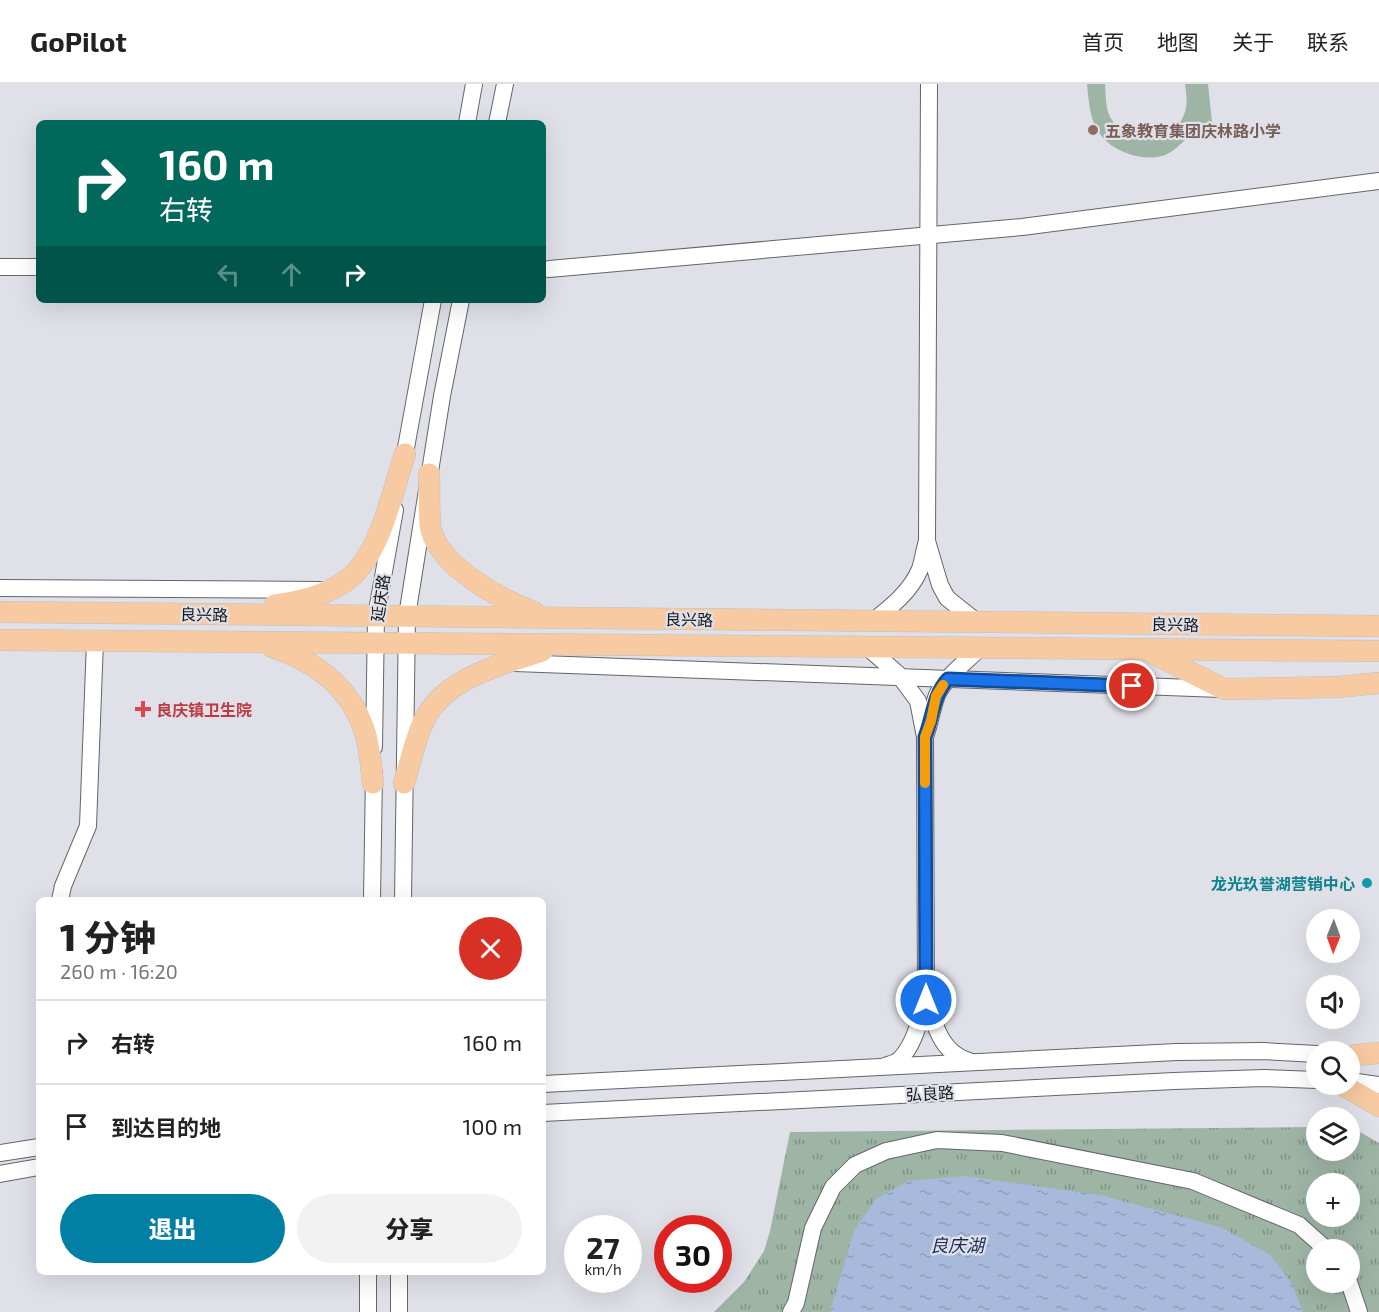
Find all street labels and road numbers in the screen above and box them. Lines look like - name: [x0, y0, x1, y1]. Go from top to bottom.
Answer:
- street label: 延庆路: [367, 573, 393, 623]
- street label: 良兴路: [180, 604, 228, 624]
- street label: 良兴路: [665, 609, 713, 629]
- street label: 良兴路: [1151, 614, 1199, 634]
- street label: 弘良路: [906, 1082, 954, 1104]

